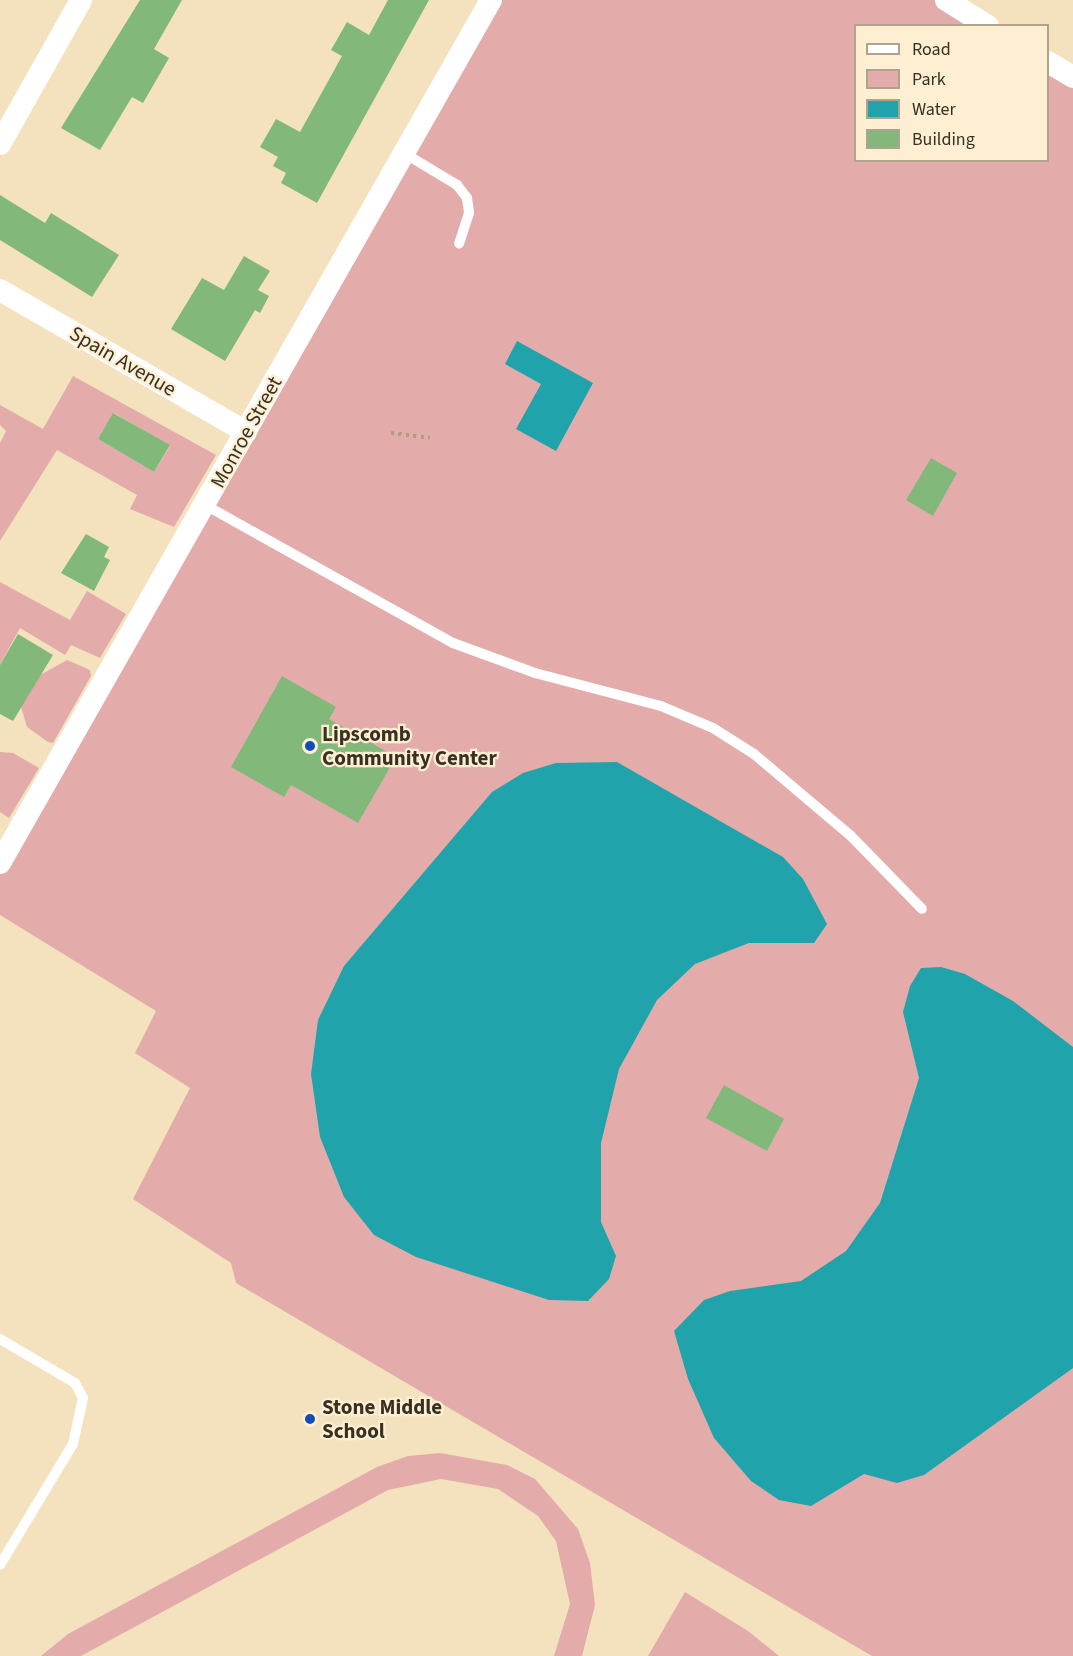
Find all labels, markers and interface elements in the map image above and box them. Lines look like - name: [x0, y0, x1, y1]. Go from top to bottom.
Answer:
- legend: [854, 24, 1049, 162]
- text: Road: [912, 37, 951, 62]
- text: Park: [912, 67, 946, 92]
- text: Water: [912, 97, 956, 122]
- text: Building: [912, 127, 975, 152]
- street label: Spain Avenue: [65, 320, 181, 402]
- street label: Monroe Street: [205, 372, 287, 492]
- place label: Lipscomb Community Center: [322, 721, 497, 771]
- marker: Lipscomb Community Center: [303, 739, 317, 753]
- place label: Stone Middle School: [322, 1394, 442, 1444]
- marker: Stone Middle School: [303, 1412, 317, 1426]

